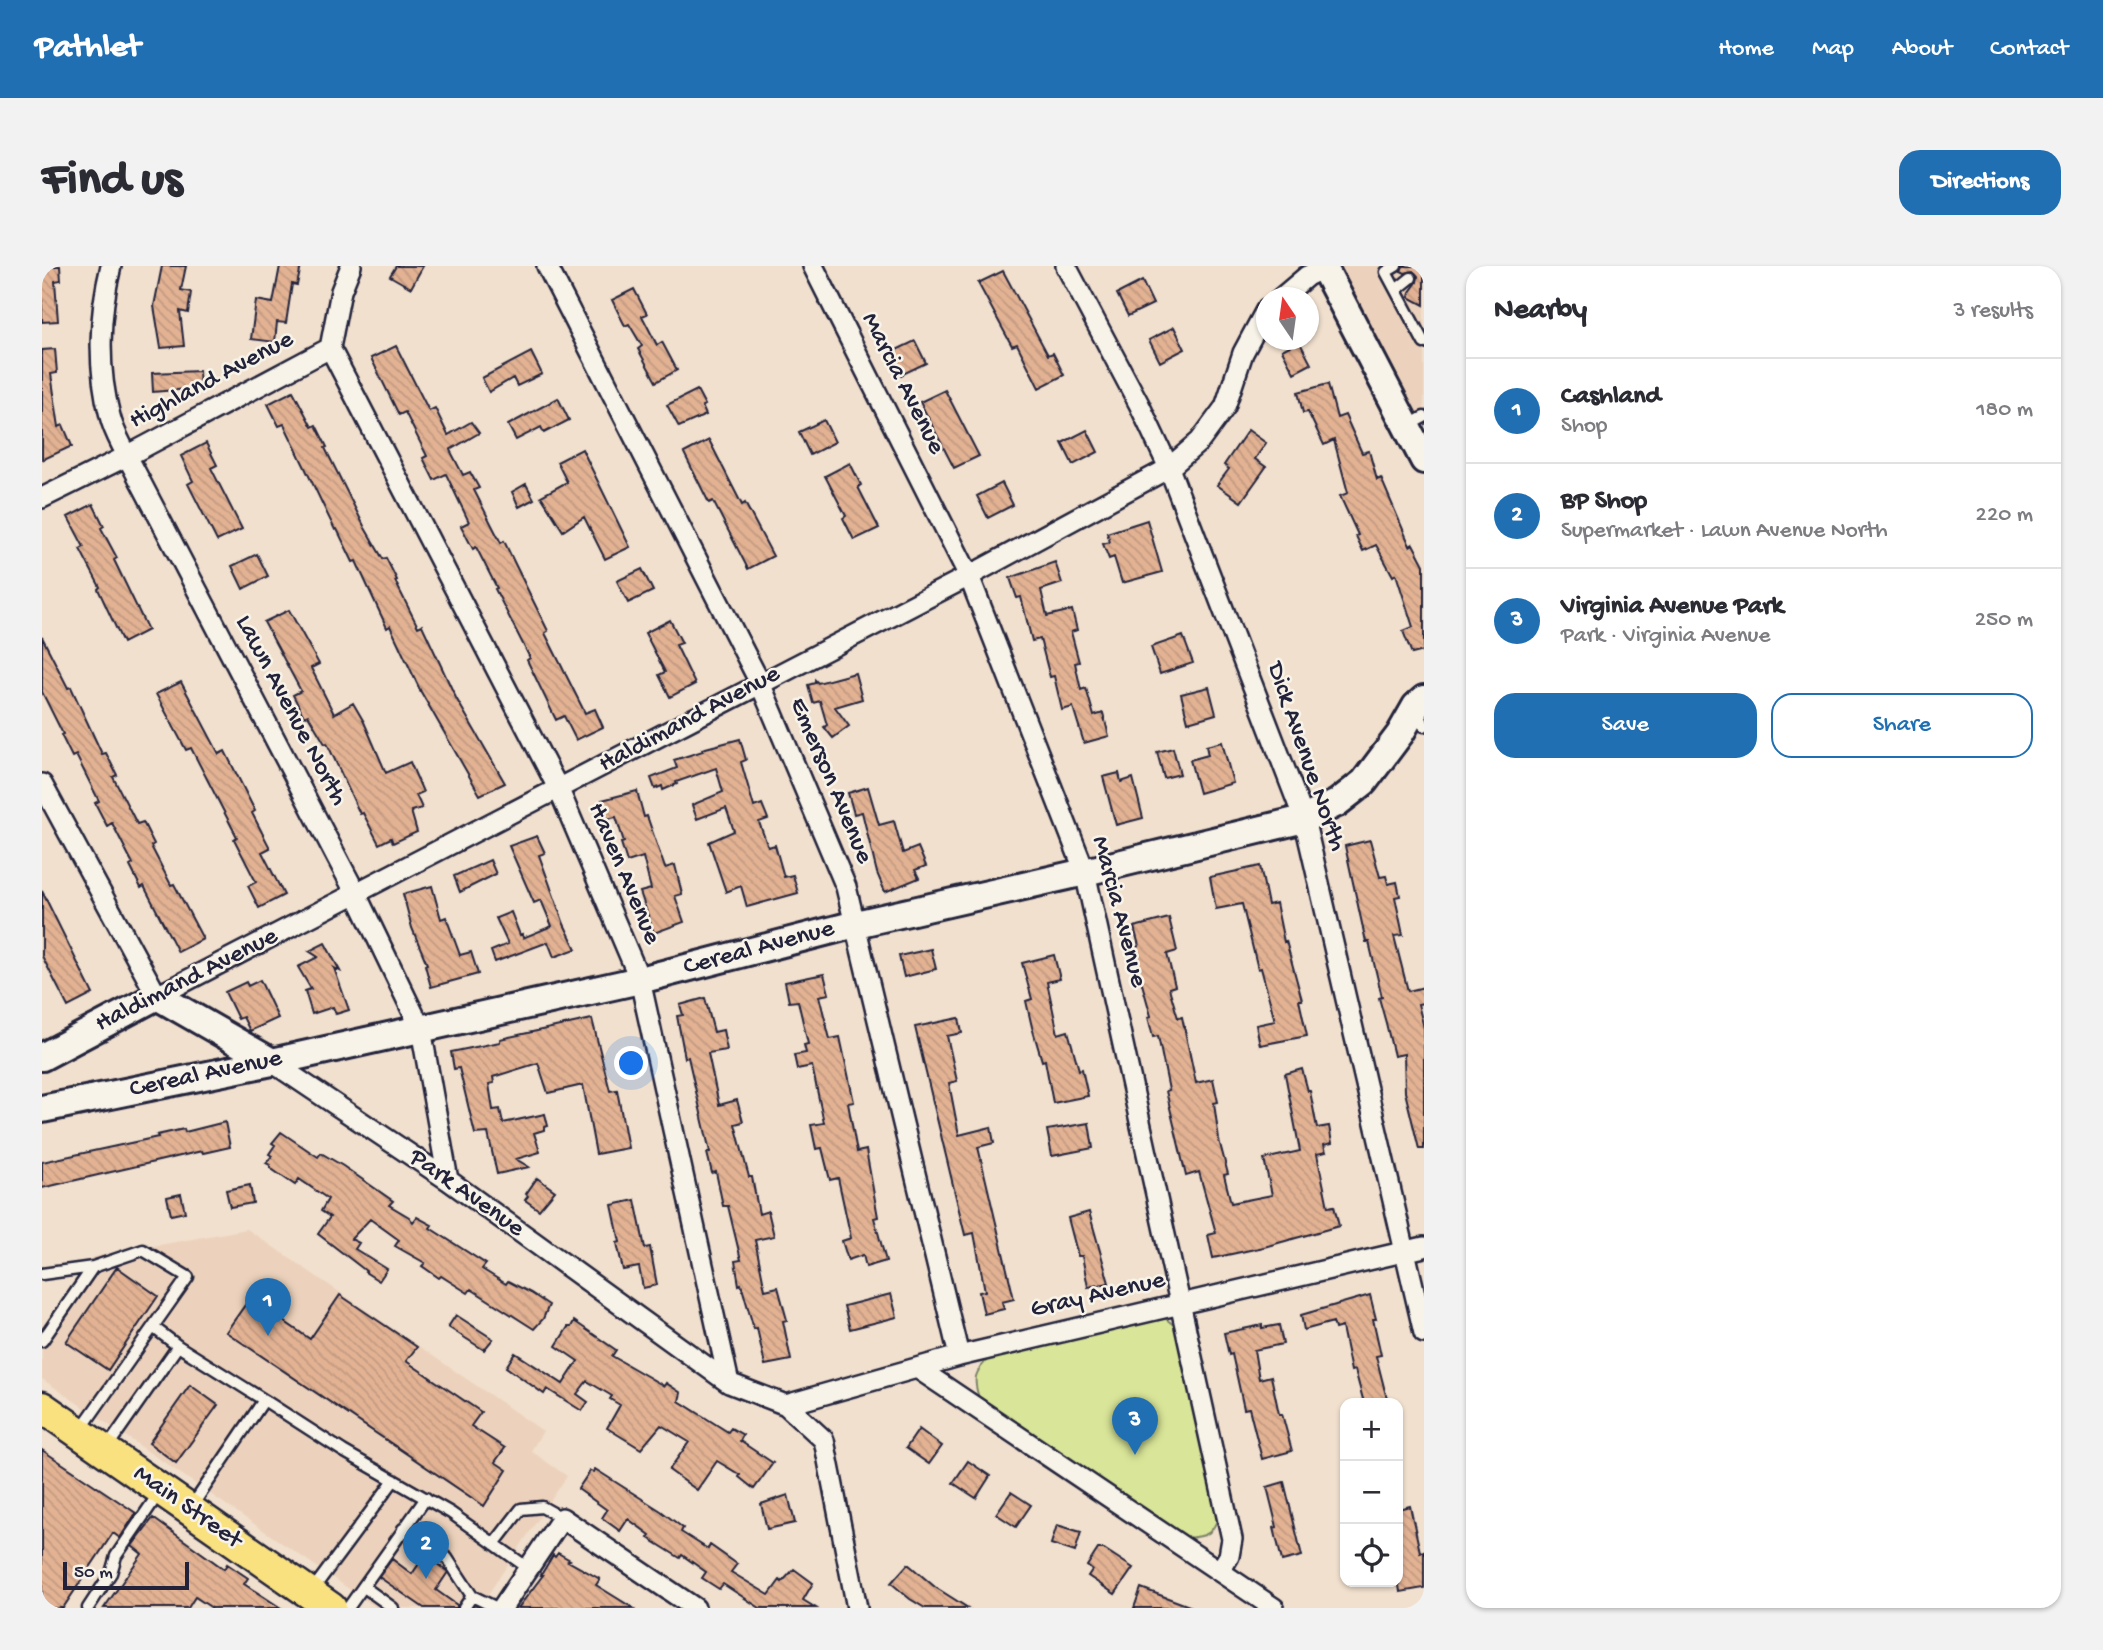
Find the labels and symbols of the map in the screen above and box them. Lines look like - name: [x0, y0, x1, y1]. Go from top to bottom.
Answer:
- north arrow: [1256, 287, 1319, 350]
- street label: Marcia Avenue: [853, 308, 951, 461]
- street label: Highland Avenue: [125, 324, 300, 437]
- street label: Lawn Avenue North: [227, 610, 353, 812]
- street label: Dick Avenue North: [1257, 657, 1352, 856]
- street label: Haldimand Avenue: [594, 659, 786, 781]
- street label: Emerson Avenue: [781, 693, 879, 869]
- street label: Haven Avenue: [579, 799, 667, 950]
- street label: Marcia Avenue: [1083, 833, 1153, 991]
- street label: Cereal Avenue: [680, 914, 838, 984]
- street label: Haldimand Avenue: [91, 921, 284, 1040]
- street label: Cereal Avenue: [127, 1044, 285, 1106]
- your location: [614, 1046, 648, 1080]
- street label: Park Avenue: [401, 1142, 530, 1245]
- street label: Gray Avenue: [1028, 1265, 1169, 1327]
- pin: 1: [245, 1278, 291, 1336]
- pin: 3: [1112, 1397, 1158, 1455]
- street label: Main Street: [127, 1459, 249, 1558]
- pin: 2: [403, 1521, 449, 1579]
- scale bar: [63, 1559, 189, 1591]

